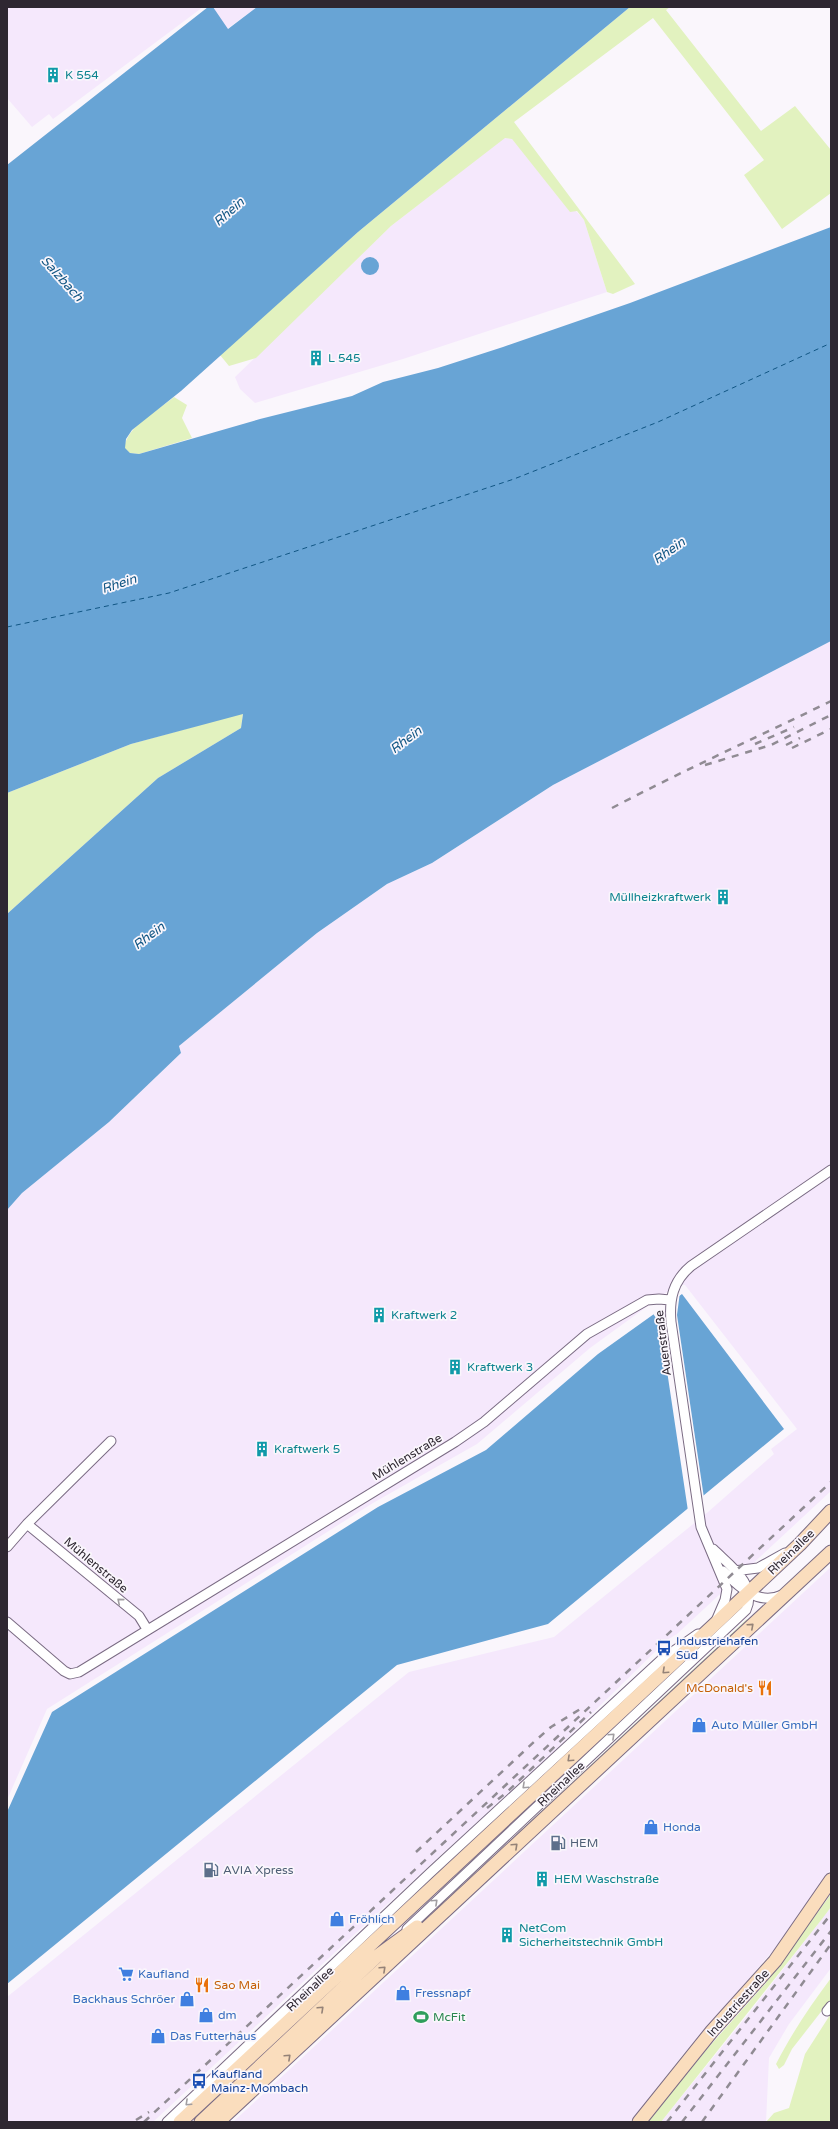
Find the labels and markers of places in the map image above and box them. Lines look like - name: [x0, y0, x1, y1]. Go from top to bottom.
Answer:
- building icon: K 554: [44, 66, 62, 84]
- place label: K 554: [65, 68, 99, 82]
- building icon: L 545: [307, 349, 325, 367]
- place label: L 545: [328, 351, 361, 365]
- building icon: Müllheizkraftwerk: [714, 888, 732, 906]
- place label: Müllheizkraftwerk: [609, 890, 711, 904]
- building icon: Kraftwerk 2: [370, 1306, 388, 1324]
- place label: Kraftwerk 2: [391, 1308, 457, 1322]
- building icon: Kraftwerk 3: [446, 1358, 464, 1376]
- place label: Kraftwerk 3: [467, 1360, 533, 1374]
- building icon: Kraftwerk 5: [253, 1440, 271, 1458]
- place label: Kraftwerk 5: [274, 1442, 340, 1456]
- place label: Industriehafen Süd: [676, 1634, 758, 1662]
- bus stop icon: Industriehafen Süd: [655, 1639, 673, 1657]
- restaurant icon: McDonald's: [756, 1679, 774, 1697]
- place label: McDonald's: [686, 1681, 753, 1695]
- shop icon: Auto Müller GmbH: [690, 1716, 708, 1734]
- place label: Auto Müller GmbH: [711, 1718, 818, 1732]
- shop icon: Honda: [642, 1818, 660, 1836]
- place label: Honda: [663, 1820, 701, 1834]
- fuel station icon: HEM: [549, 1834, 567, 1852]
- place label: HEM: [570, 1836, 598, 1850]
- fuel station icon: AVIA Xpress: [202, 1861, 220, 1879]
- place label: AVIA Xpress: [223, 1863, 294, 1877]
- building icon: HEM Waschstraße: [533, 1870, 551, 1888]
- place label: HEM Waschstraße: [554, 1872, 659, 1886]
- shop icon: Fröhlich: [328, 1910, 346, 1928]
- place label: Fröhlich: [349, 1912, 395, 1926]
- place label: NetCom Sicherheitstechnik GmbH: [519, 1921, 663, 1949]
- building icon: NetCom Sicherheitstechnik GmbH: [498, 1926, 516, 1944]
- supermarket icon: Kaufland: [117, 1965, 135, 1983]
- place label: Kaufland: [138, 1967, 189, 1981]
- restaurant icon: Sao Mai: [193, 1976, 211, 1994]
- place label: Sao Mai: [214, 1978, 260, 1992]
- shop icon: Fressnapf: [394, 1984, 412, 2002]
- place label: Fressnapf: [415, 1986, 471, 2000]
- shop icon: Backhaus Schröer: [178, 1990, 196, 2008]
- place label: Backhaus Schröer: [73, 1992, 175, 2006]
- shop icon: dm: [197, 2006, 215, 2024]
- place label: dm: [218, 2008, 237, 2022]
- sports icon: McFit: [412, 2008, 430, 2026]
- place label: McFit: [433, 2010, 466, 2024]
- shop icon: Das Futterhaus: [149, 2027, 167, 2045]
- place label: Das Futterhaus: [170, 2029, 256, 2043]
- place label: Kaufland Mainz-Mombach: [211, 2067, 308, 2095]
- bus stop icon: Kaufland Mainz-Mombach: [190, 2072, 208, 2090]

